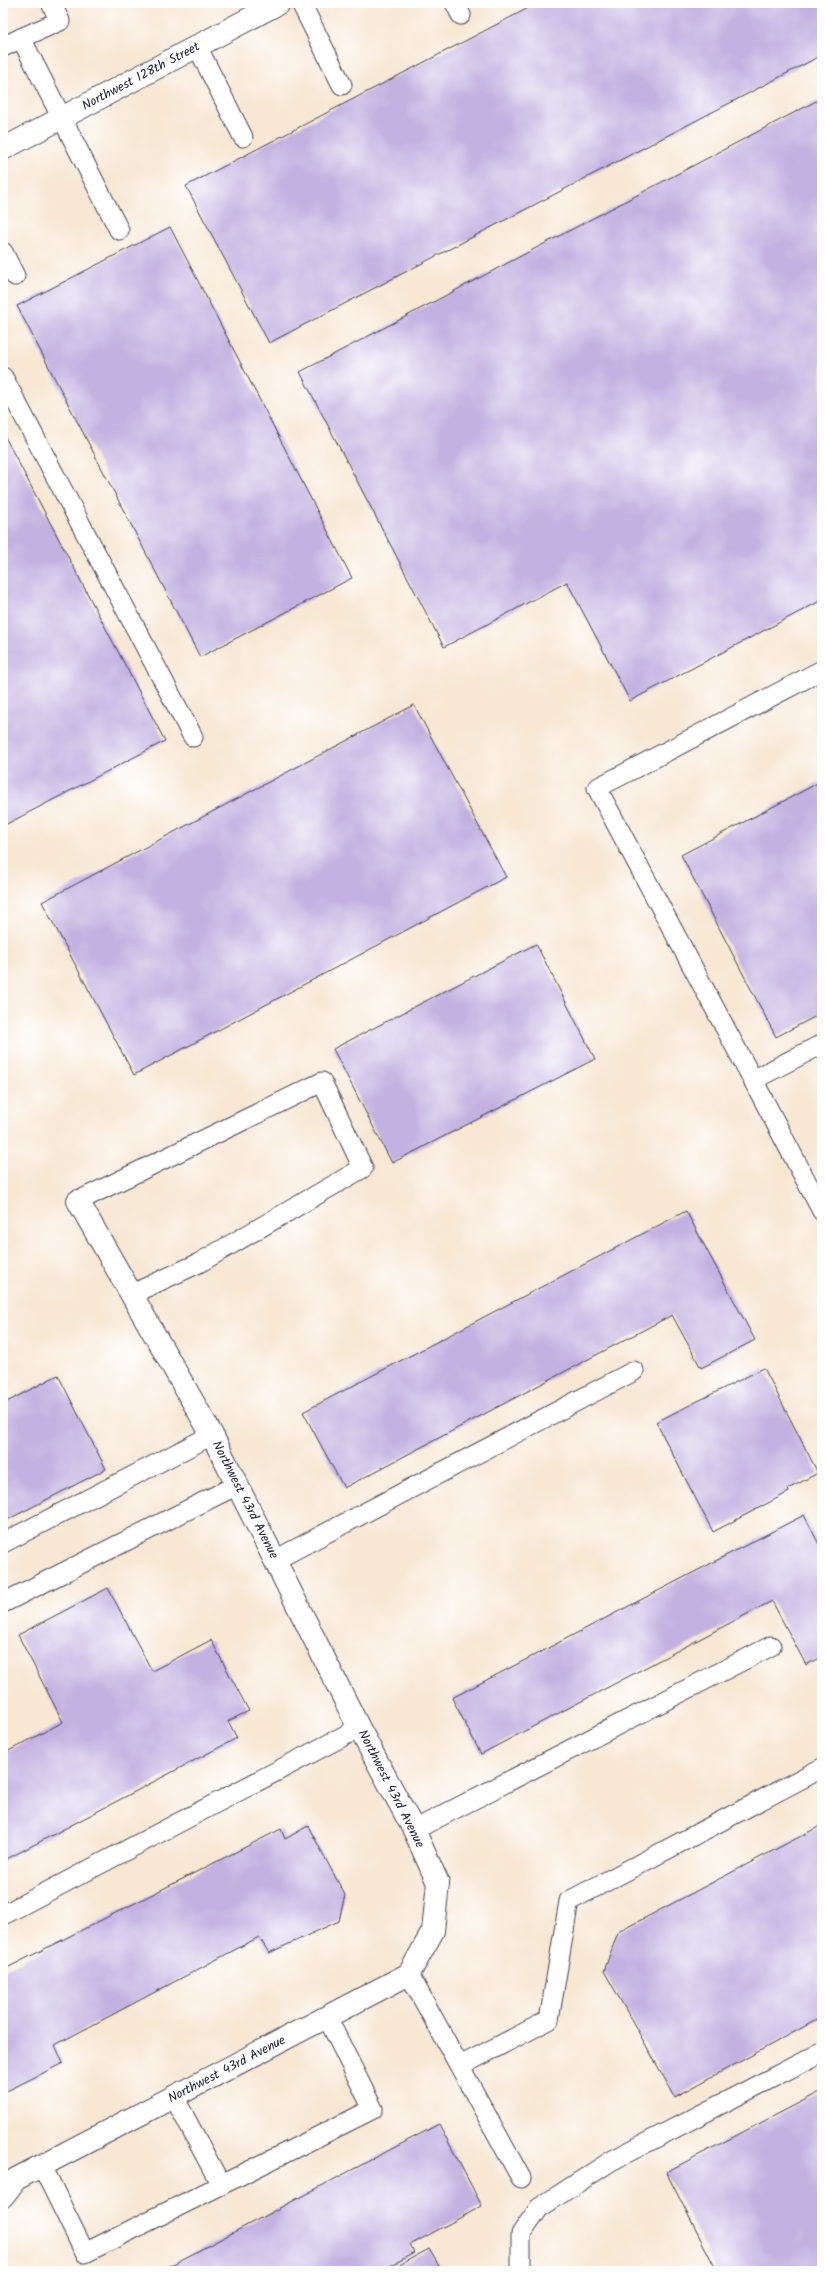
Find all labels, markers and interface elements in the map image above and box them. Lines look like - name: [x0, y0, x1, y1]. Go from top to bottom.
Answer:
- street label: Northwest 128th Street: [78, 36, 205, 116]
- street label: Northwest 43rd Avenue: [206, 1437, 284, 1563]
- street label: Northwest 43rd Avenue: [352, 1726, 430, 1852]
- street label: Northwest 43rd Avenue: [164, 2030, 289, 2109]

